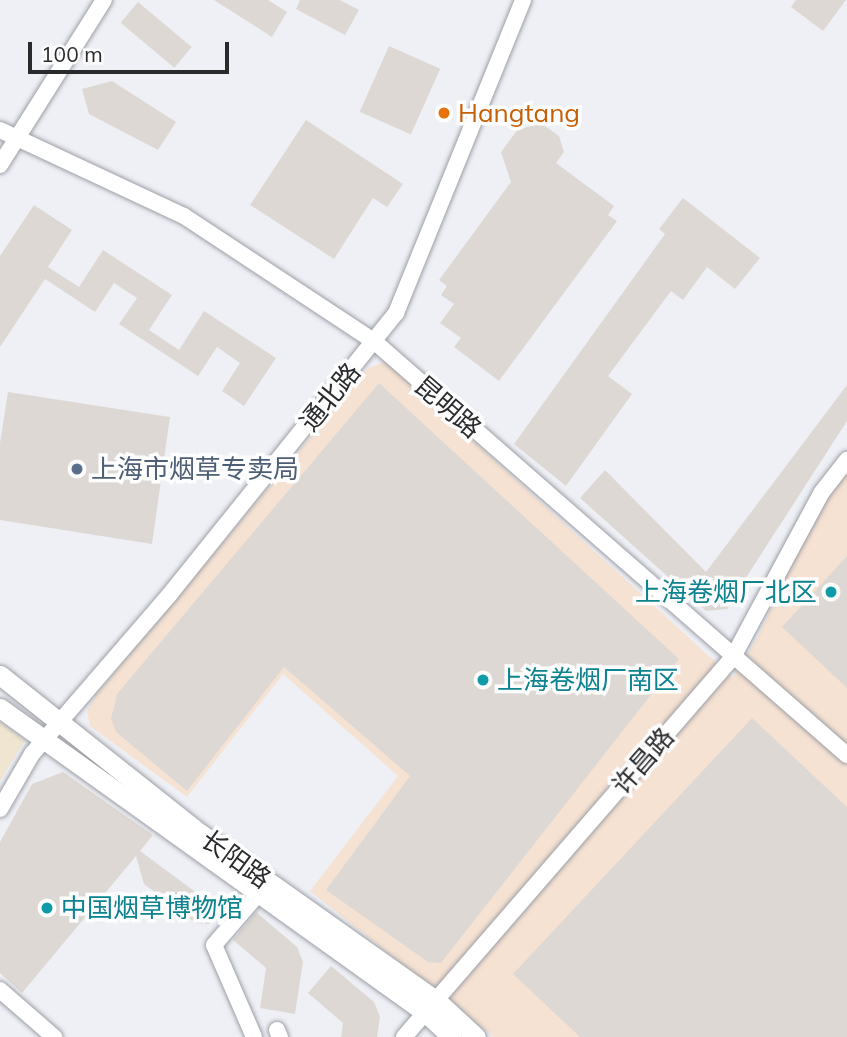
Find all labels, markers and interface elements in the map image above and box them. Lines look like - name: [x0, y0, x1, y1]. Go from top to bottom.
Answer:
- scale bar: [32, 28, 233, 72]
- text: 100 m: [41, 41, 103, 67]
- place label: Hangtang: [458, 97, 580, 129]
- marker: Hangtang: [436, 105, 452, 121]
- street label: 通北路: [293, 357, 367, 437]
- street label: 昆明路: [408, 370, 488, 444]
- place label: 上海市烟草专卖局: [91, 453, 299, 485]
- marker: 上海市烟草专卖局: [69, 461, 85, 477]
- place label: 上海卷烟厂北区: [635, 576, 817, 608]
- marker: 上海卷烟厂北区: [823, 584, 839, 600]
- place label: 上海卷烟厂南区: [497, 664, 679, 696]
- marker: 上海卷烟厂南区: [475, 672, 491, 688]
- street label: 许昌路: [606, 721, 680, 801]
- street label: 长阳路: [195, 823, 277, 895]
- place label: 中国烟草博物馆: [61, 892, 243, 924]
- marker: 中国烟草博物馆: [39, 900, 55, 916]

